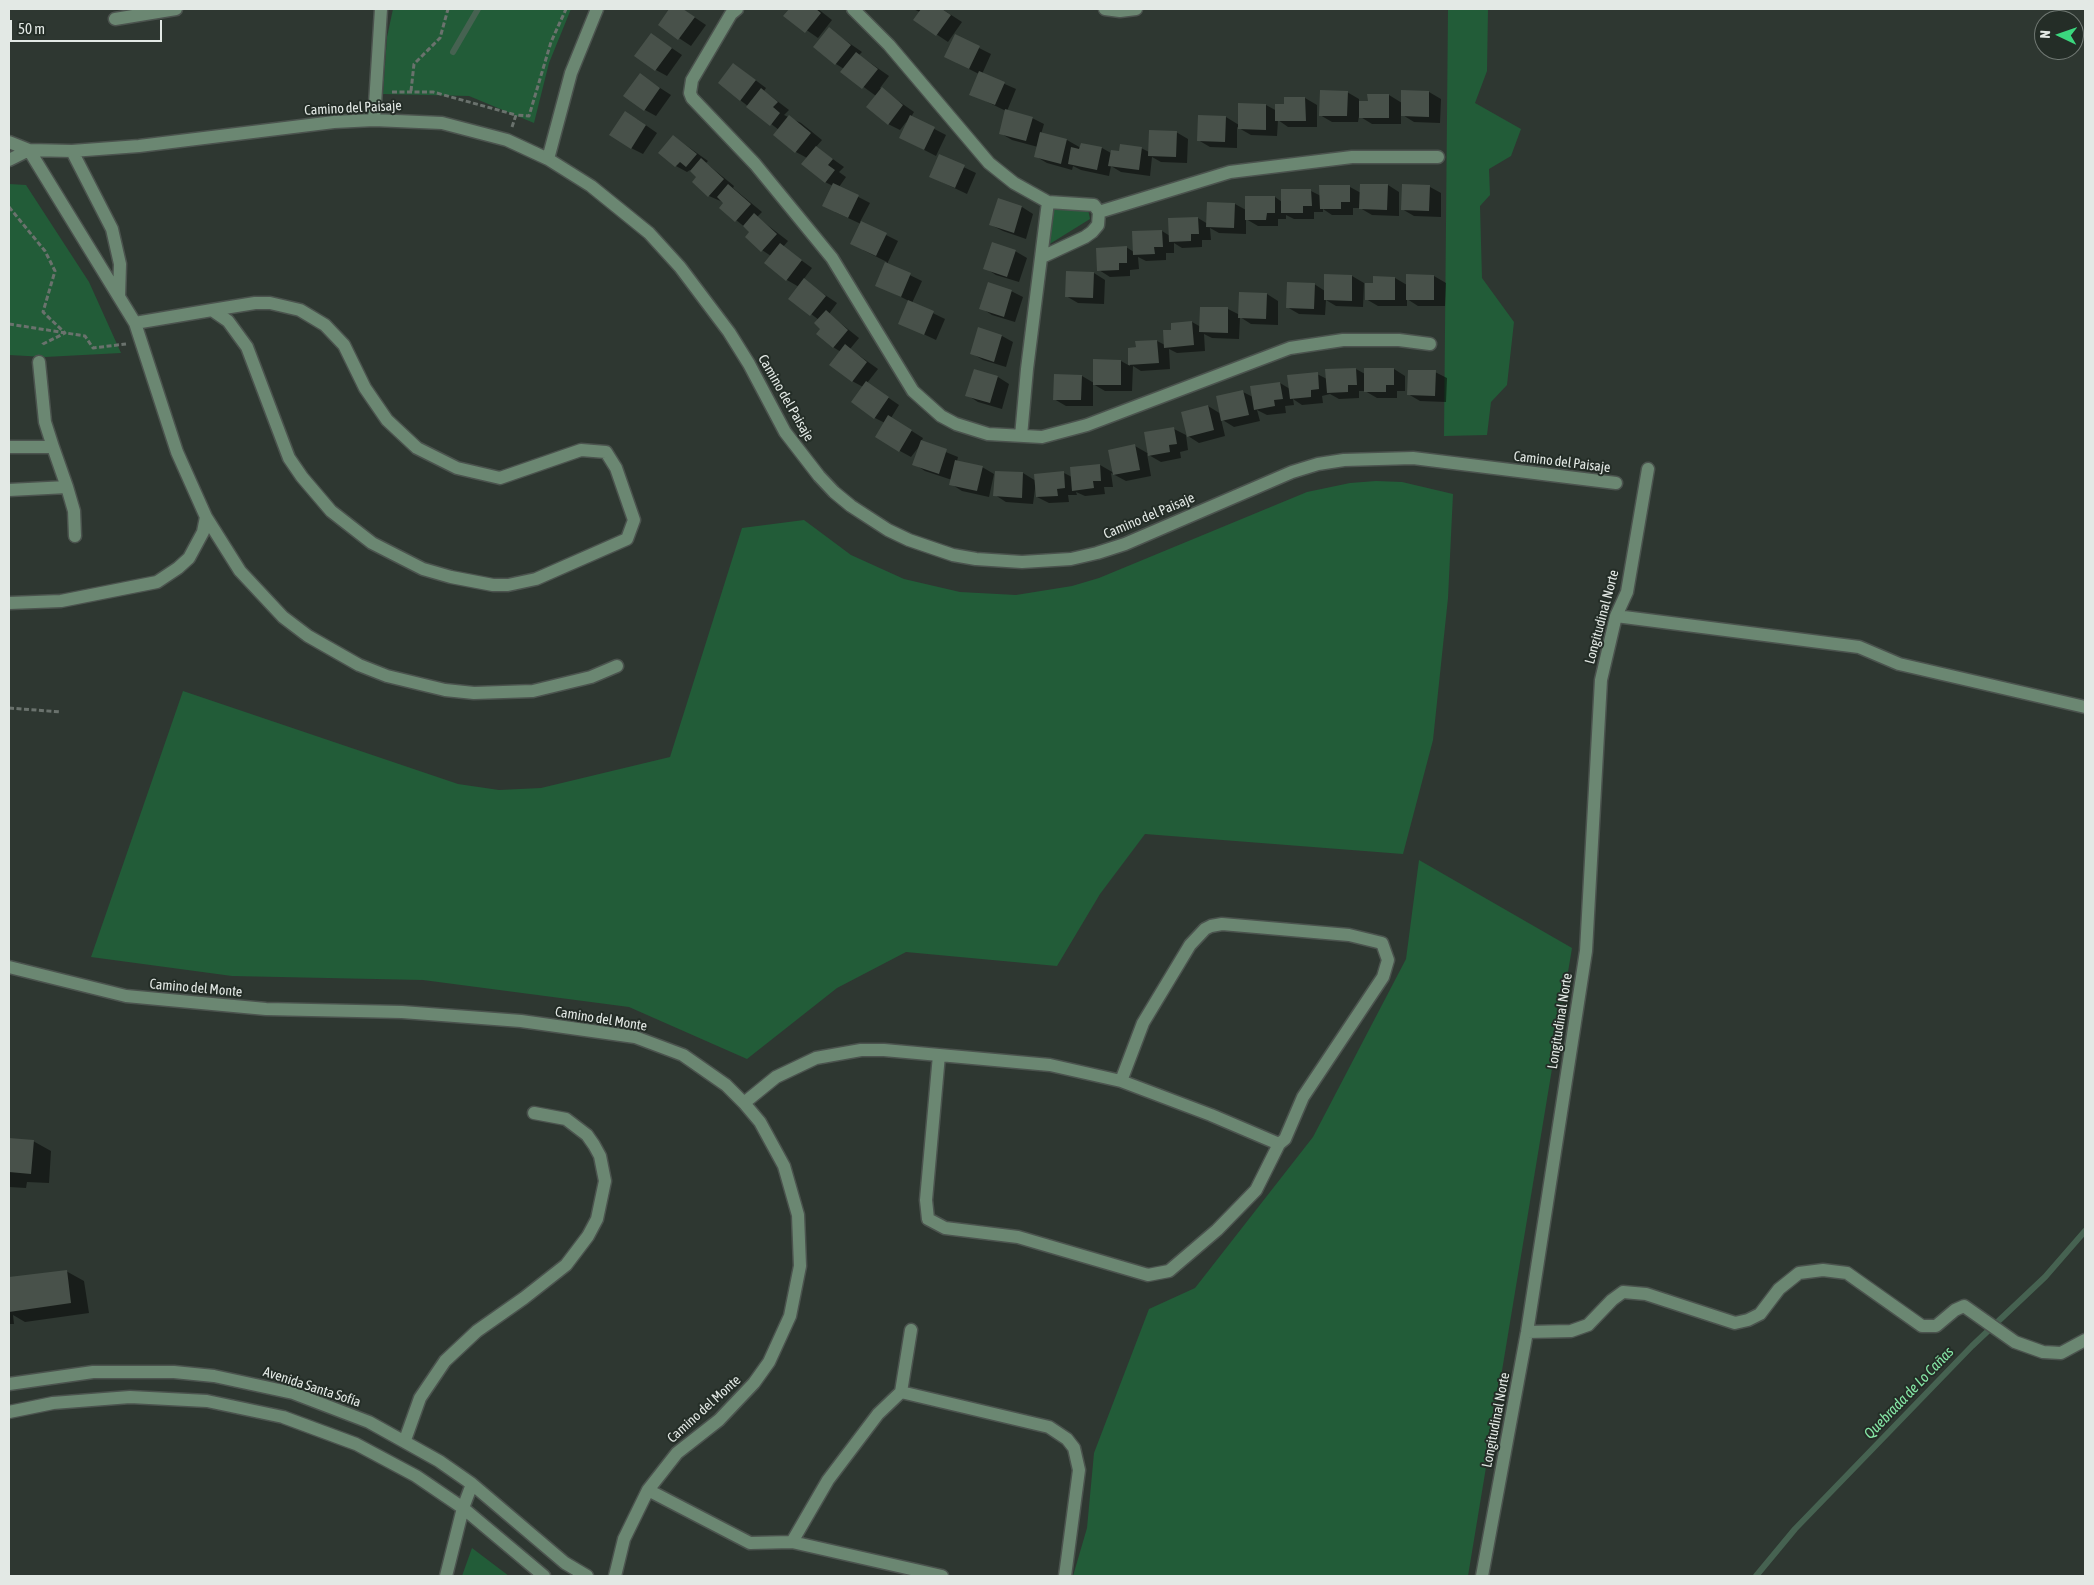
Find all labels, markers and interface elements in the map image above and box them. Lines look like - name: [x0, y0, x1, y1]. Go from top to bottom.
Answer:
- scale bar: [12, 10, 165, 42]
- north arrow: [2034, 10, 2084, 60]
- text: 50 m: [18, 20, 45, 37]
- text: N: [2037, 30, 2053, 39]
- street label: Camino del Paisaje: [304, 97, 402, 119]
- street label: Camino del Paisaje: [754, 352, 818, 444]
- street label: Camino del Paisaje: [1513, 448, 1611, 476]
- street label: Camino del Paisaje: [1101, 489, 1197, 543]
- street label: Longitudinal Norte: [1581, 568, 1623, 666]
- street label: Longitudinal Norte: [1544, 972, 1576, 1070]
- street label: Camino del Monte: [149, 976, 243, 1000]
- street label: Camino del Monte: [554, 1003, 648, 1035]
- water label: Quebrada de Lo Cañas: [1860, 1343, 1958, 1443]
- street label: Avenida Santa Sofía: [261, 1363, 363, 1411]
- street label: Longitudinal Norte: [1479, 1371, 1513, 1469]
- street label: Camino del Monte: [664, 1372, 744, 1446]

